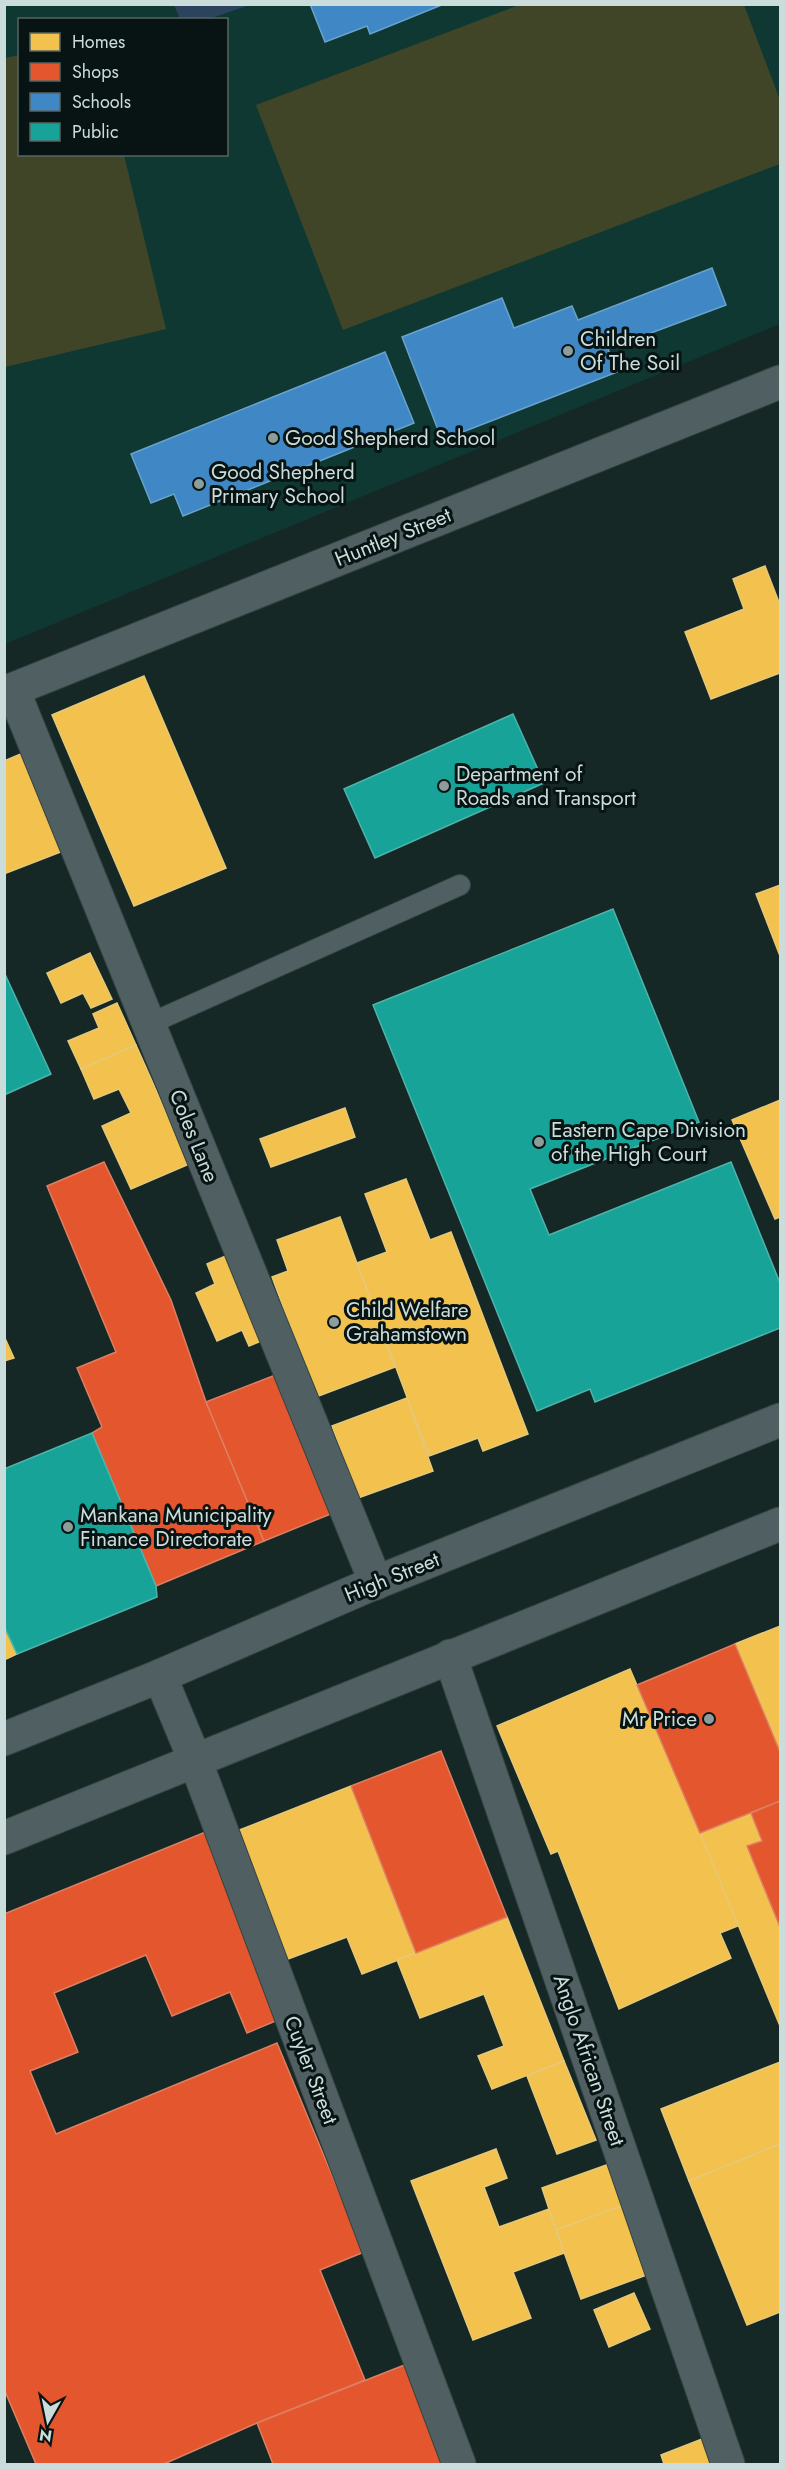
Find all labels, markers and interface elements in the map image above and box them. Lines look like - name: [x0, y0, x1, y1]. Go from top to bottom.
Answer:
- legend: [18, 18, 228, 156]
- text: Homes: [72, 29, 125, 55]
- text: Shops: [72, 59, 119, 85]
- text: Schools: [72, 89, 131, 115]
- text: Public: [72, 119, 119, 145]
- place label: Children Of The Soil: [580, 324, 680, 378]
- marker: Children Of The Soil: [561, 344, 575, 358]
- place label: Good Shepherd School: [285, 423, 495, 453]
- marker: Good Shepherd School: [266, 431, 280, 445]
- place label: Good Shepherd Primary School: [211, 457, 355, 511]
- marker: Good Shepherd Primary School: [192, 477, 206, 491]
- street label: Huntley Street: [330, 500, 456, 574]
- place label: Department of Roads and Transport: [456, 759, 636, 813]
- marker: Department of Roads and Transport: [437, 779, 451, 793]
- street label: Coles Lane: [162, 1085, 226, 1187]
- place label: Eastern Cape Division of the High Court: [551, 1115, 746, 1169]
- marker: Eastern Cape Division of the High Court: [532, 1135, 546, 1149]
- place label: Child Welfare Grahamstown: [346, 1295, 469, 1349]
- marker: Child Welfare Grahamstown: [327, 1315, 341, 1329]
- place label: Mankana Municipality Finance Directorate: [80, 1500, 272, 1554]
- marker: Mankana Municipality Finance Directorate: [61, 1520, 75, 1534]
- street label: High Street: [340, 1544, 444, 1610]
- place label: Mr Price: [622, 1704, 697, 1734]
- marker: Mr Price: [702, 1712, 716, 1726]
- street label: Anglo African Street: [546, 1970, 632, 2150]
- street label: Cuyler Street: [277, 2011, 345, 2129]
- north arrow: [18, 2391, 78, 2451]
- text: N: [38, 2423, 54, 2448]

